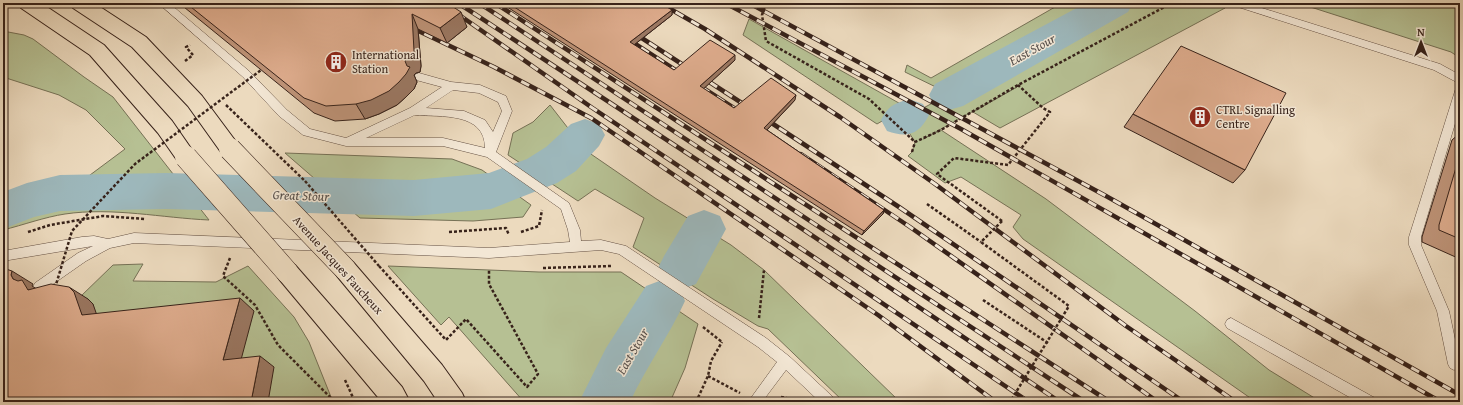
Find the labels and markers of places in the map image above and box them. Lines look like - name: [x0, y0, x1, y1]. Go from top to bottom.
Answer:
- place label: International Station: [352, 46, 420, 77]
- building icon: International Station: [323, 49, 349, 75]
- place label: CTRL Signalling Centre: [1216, 101, 1295, 132]
- building icon: CTRL Signalling Centre: [1187, 104, 1213, 130]

